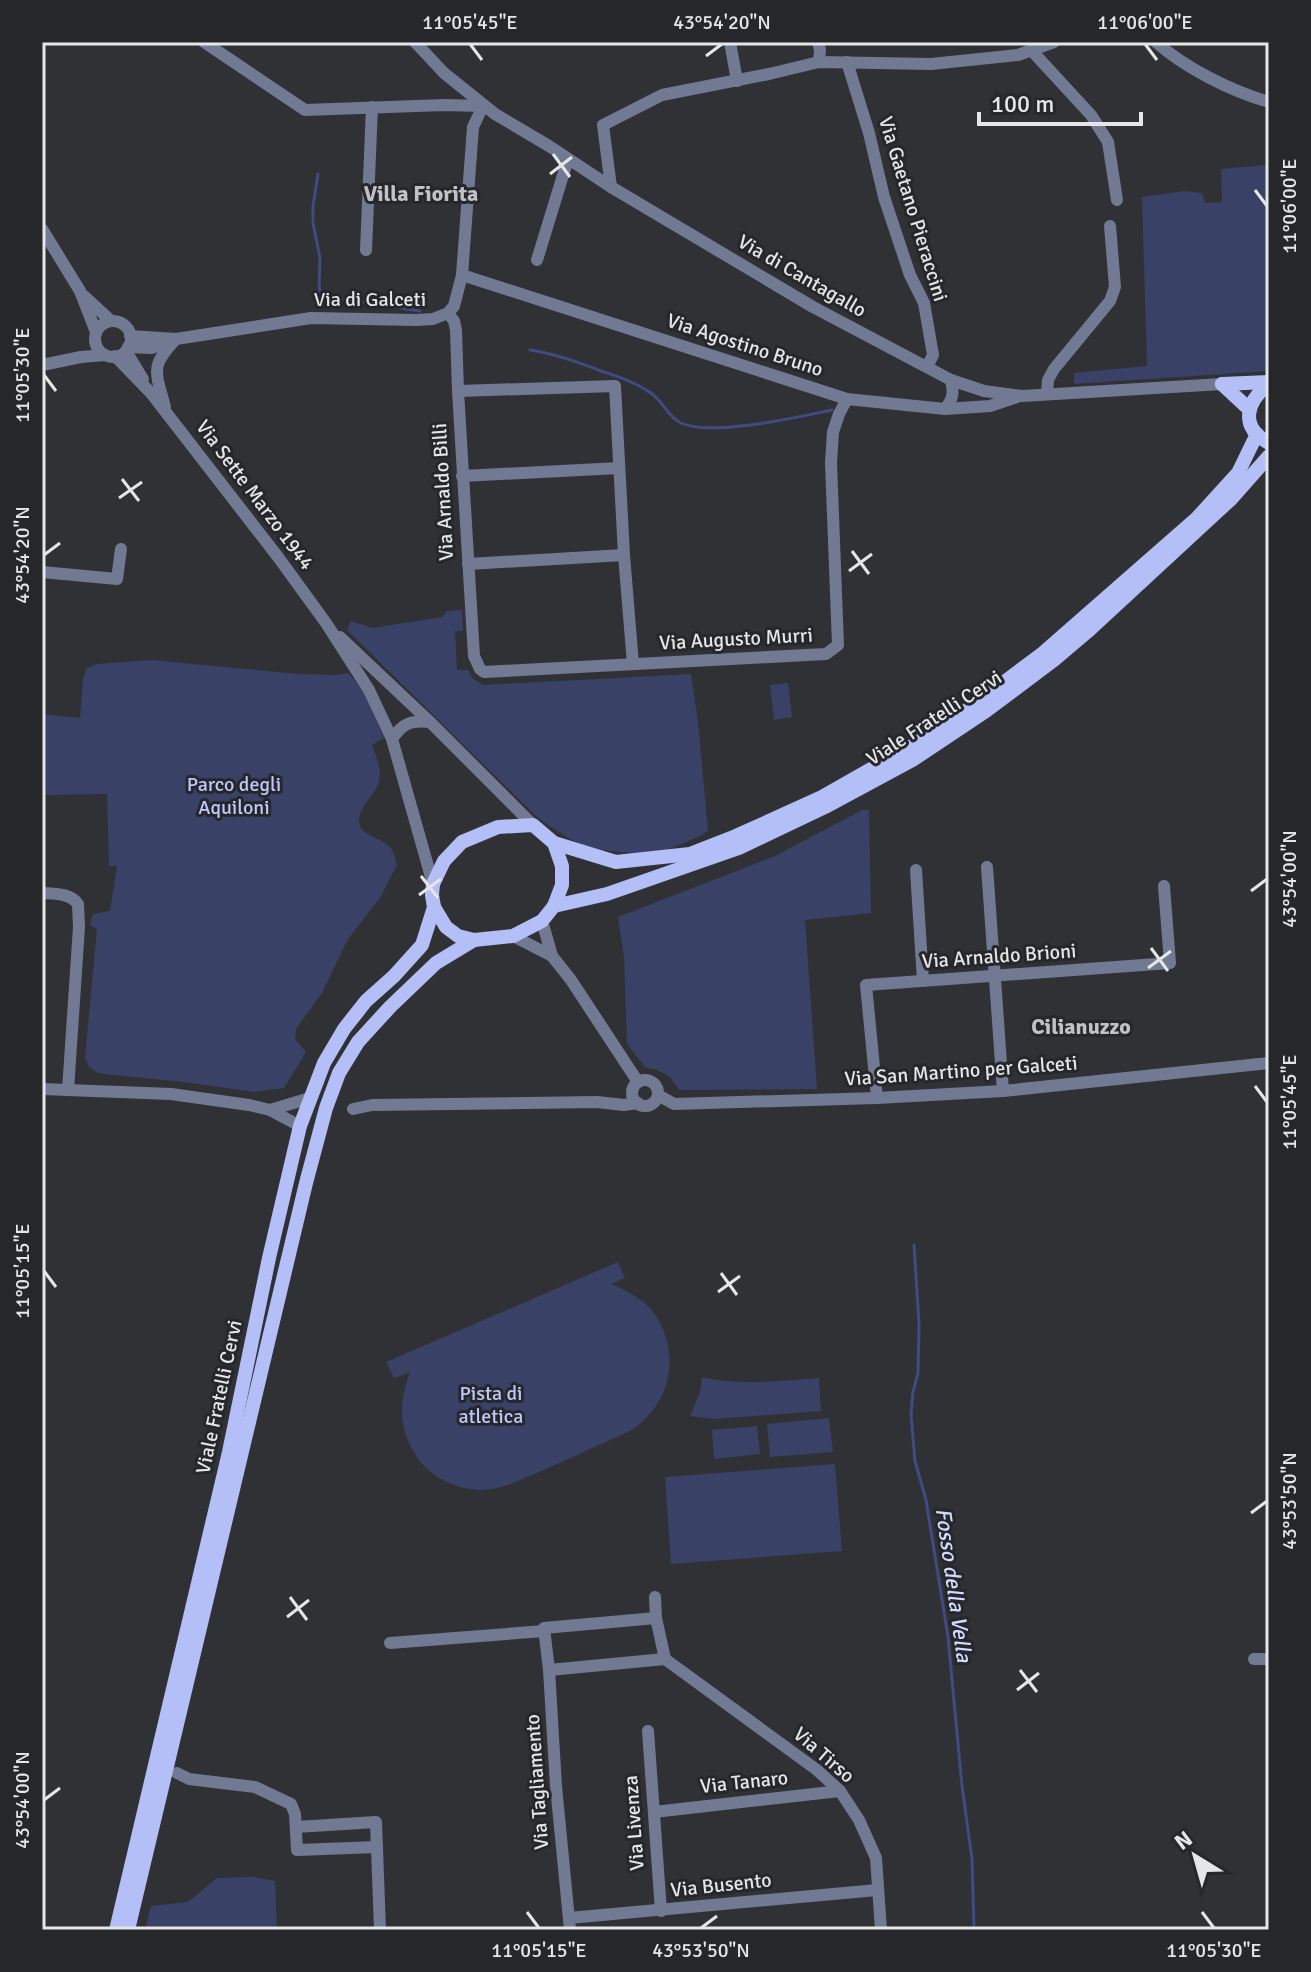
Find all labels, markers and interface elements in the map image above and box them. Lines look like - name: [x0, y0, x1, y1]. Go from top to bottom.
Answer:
- text: 11°05'45"E: [422, 10, 518, 35]
- text: 43°54'20"N: [673, 10, 771, 35]
- text: 11°06'00"E: [1097, 10, 1193, 35]
- scale bar: [979, 76, 1141, 126]
- text: 100 m: [991, 89, 1054, 119]
- street label: Via Gaetano Pieraccini: [873, 114, 953, 304]
- text: 11°06'00"E: [1277, 158, 1302, 254]
- district label: Villa Fiorita: [364, 180, 478, 207]
- street label: Via di Cantagallo: [733, 229, 871, 323]
- street label: Via di Galceti: [314, 287, 426, 312]
- street label: Via Agostino Bruno: [664, 308, 826, 382]
- text: 11°05'30"E: [10, 327, 35, 423]
- street label: Via Sette Marzo 1944: [190, 415, 320, 575]
- street label: Via Arnaldo Billi: [427, 423, 459, 561]
- text: 43°54'20"N: [10, 506, 35, 604]
- street label: Via Augusto Murri: [659, 622, 813, 656]
- street label: Viale Fratelli Cervi: [862, 665, 1006, 771]
- park label: Parco degli Aquiloni: [187, 772, 281, 820]
- text: 43°54'00"N: [1277, 830, 1302, 928]
- street label: Via Arnaldo Brioni: [921, 938, 1077, 974]
- district label: Cilianuzzo: [1031, 1013, 1131, 1040]
- street label: Via San Martino per Galceti: [844, 1050, 1078, 1092]
- text: 11°05'45"E: [1277, 1054, 1302, 1150]
- text: 11°05'15"E: [10, 1223, 35, 1319]
- street label: Viale Fratelli Cervi: [191, 1318, 247, 1476]
- park label: Pista di atletica: [459, 1381, 523, 1429]
- text: 43°53'50"N: [1277, 1452, 1302, 1550]
- water label: Fosso della Vella: [930, 1506, 978, 1665]
- street label: Via Tagliamento: [520, 1713, 554, 1851]
- street label: Via Tirso: [788, 1722, 860, 1788]
- text: 43°54'00"N: [10, 1751, 35, 1849]
- street label: Via Tanaro: [699, 1765, 789, 1799]
- street label: Via Livenza: [618, 1774, 650, 1872]
- north arrow: [1155, 1816, 1235, 1896]
- text: N: [1169, 1825, 1198, 1856]
- street label: Via Busento: [669, 1867, 773, 1903]
- text: 11°05'15"E: [491, 1938, 587, 1963]
- text: 43°53'50"N: [652, 1938, 750, 1963]
- text: 11°05'30"E: [1166, 1938, 1262, 1963]

